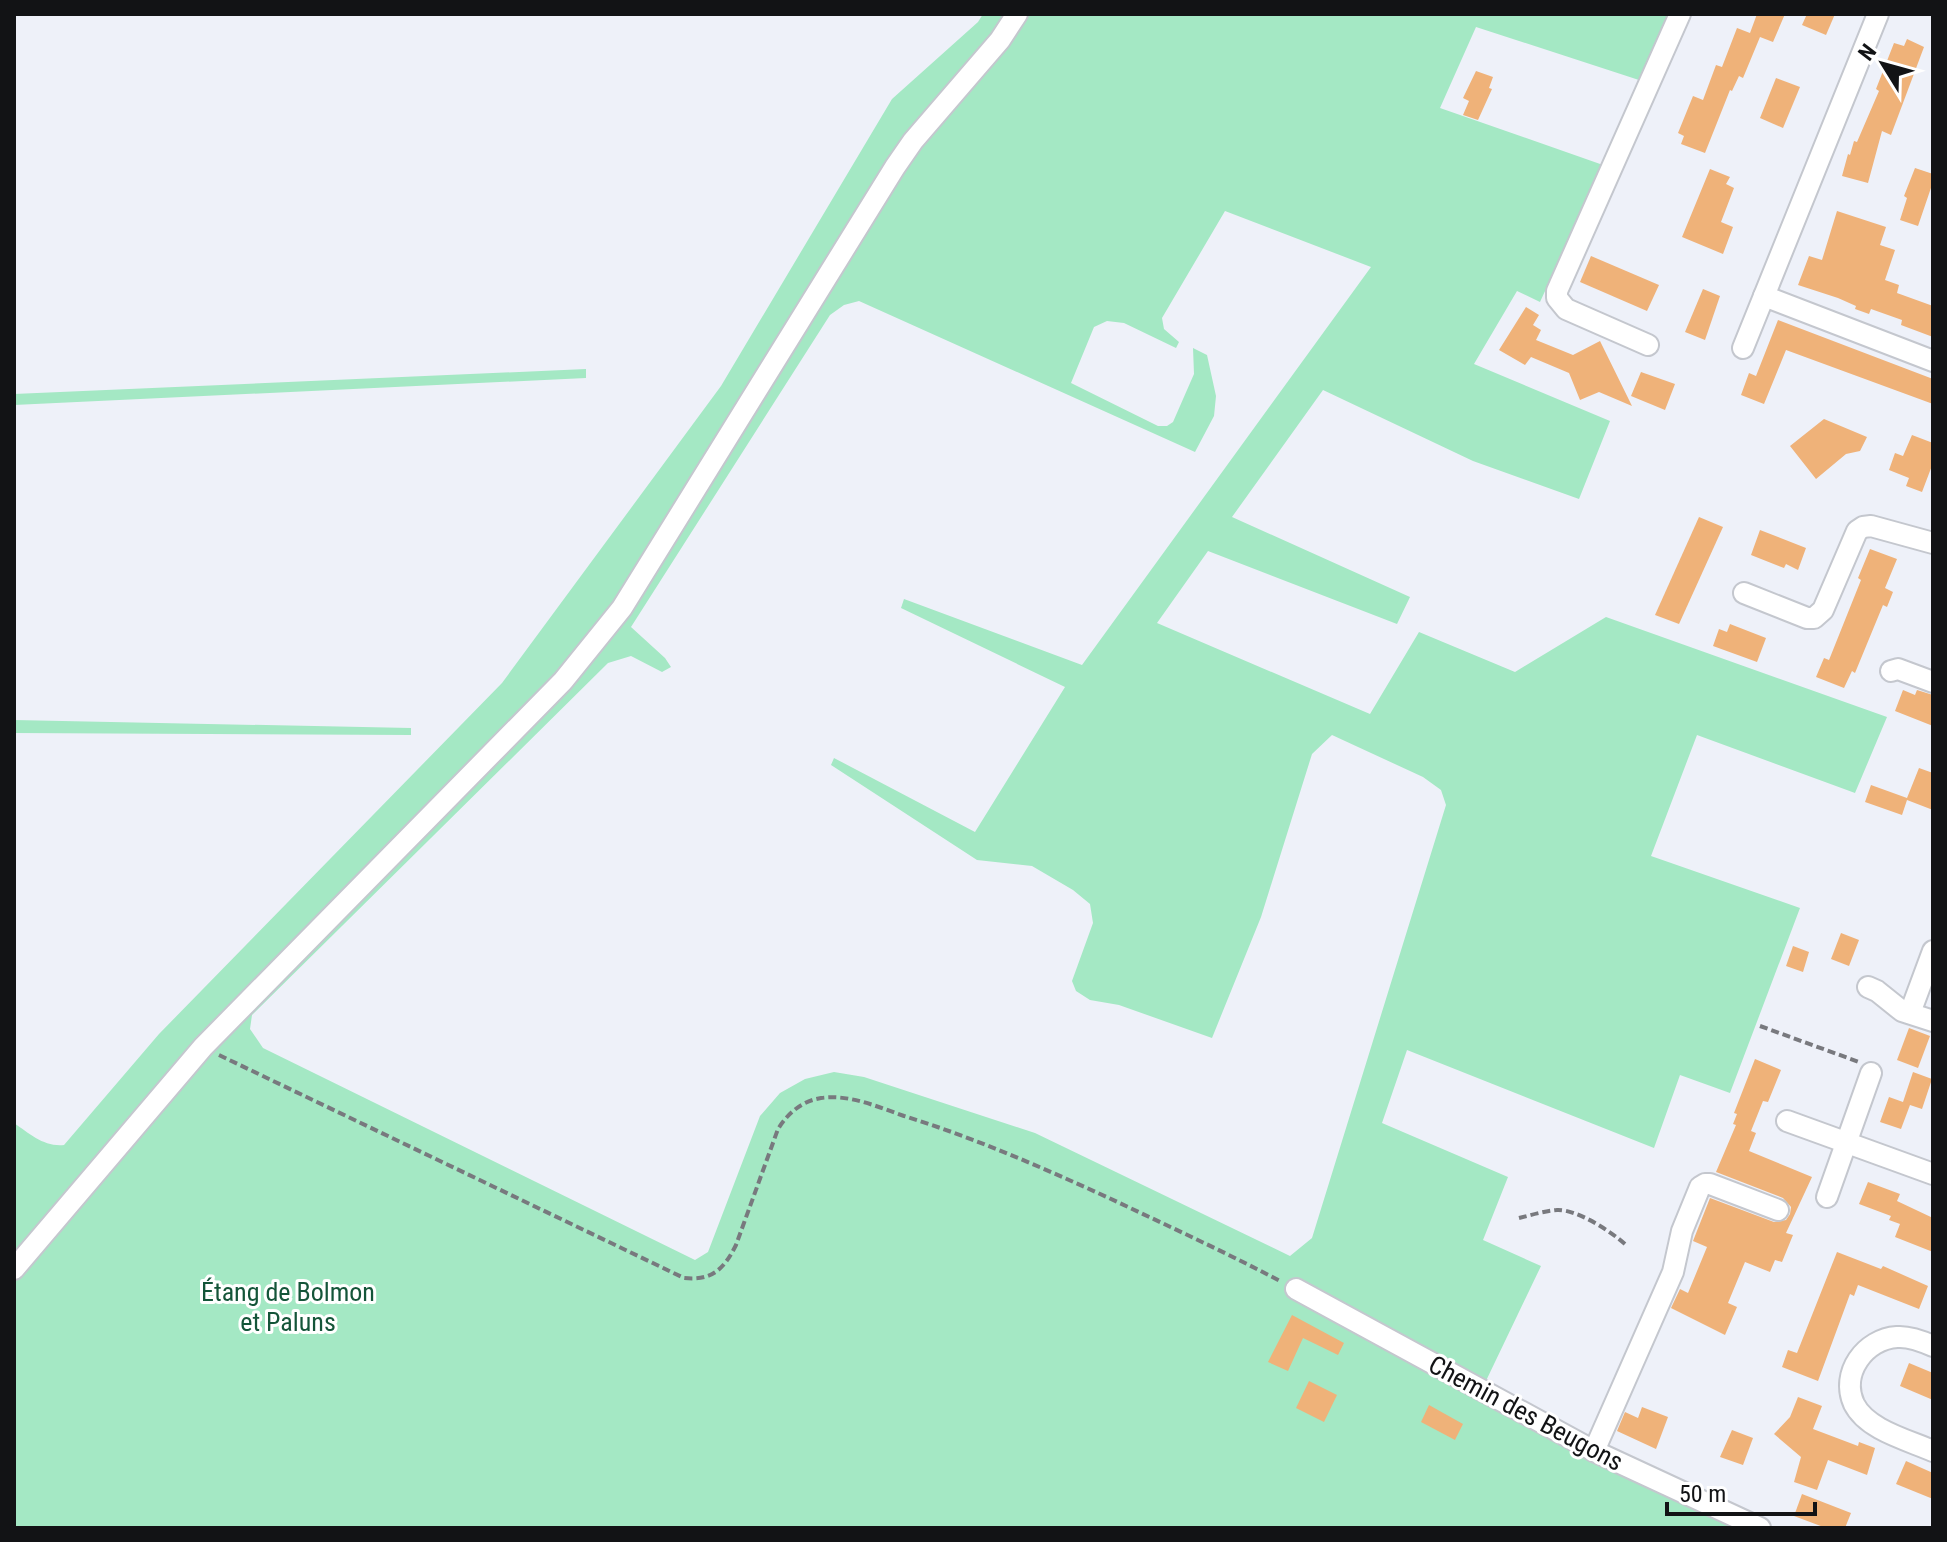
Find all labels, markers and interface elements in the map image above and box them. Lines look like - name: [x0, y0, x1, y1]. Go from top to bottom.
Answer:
- north arrow: [1843, 24, 1923, 104]
- text: N: [1853, 39, 1881, 65]
- park label: Étang de Bolmon et Paluns: [201, 1277, 375, 1337]
- street label: Chemin des Beugons: [1424, 1349, 1628, 1477]
- scale bar: [1667, 1466, 1815, 1516]
- text: 50 m: [1679, 1480, 1726, 1508]

